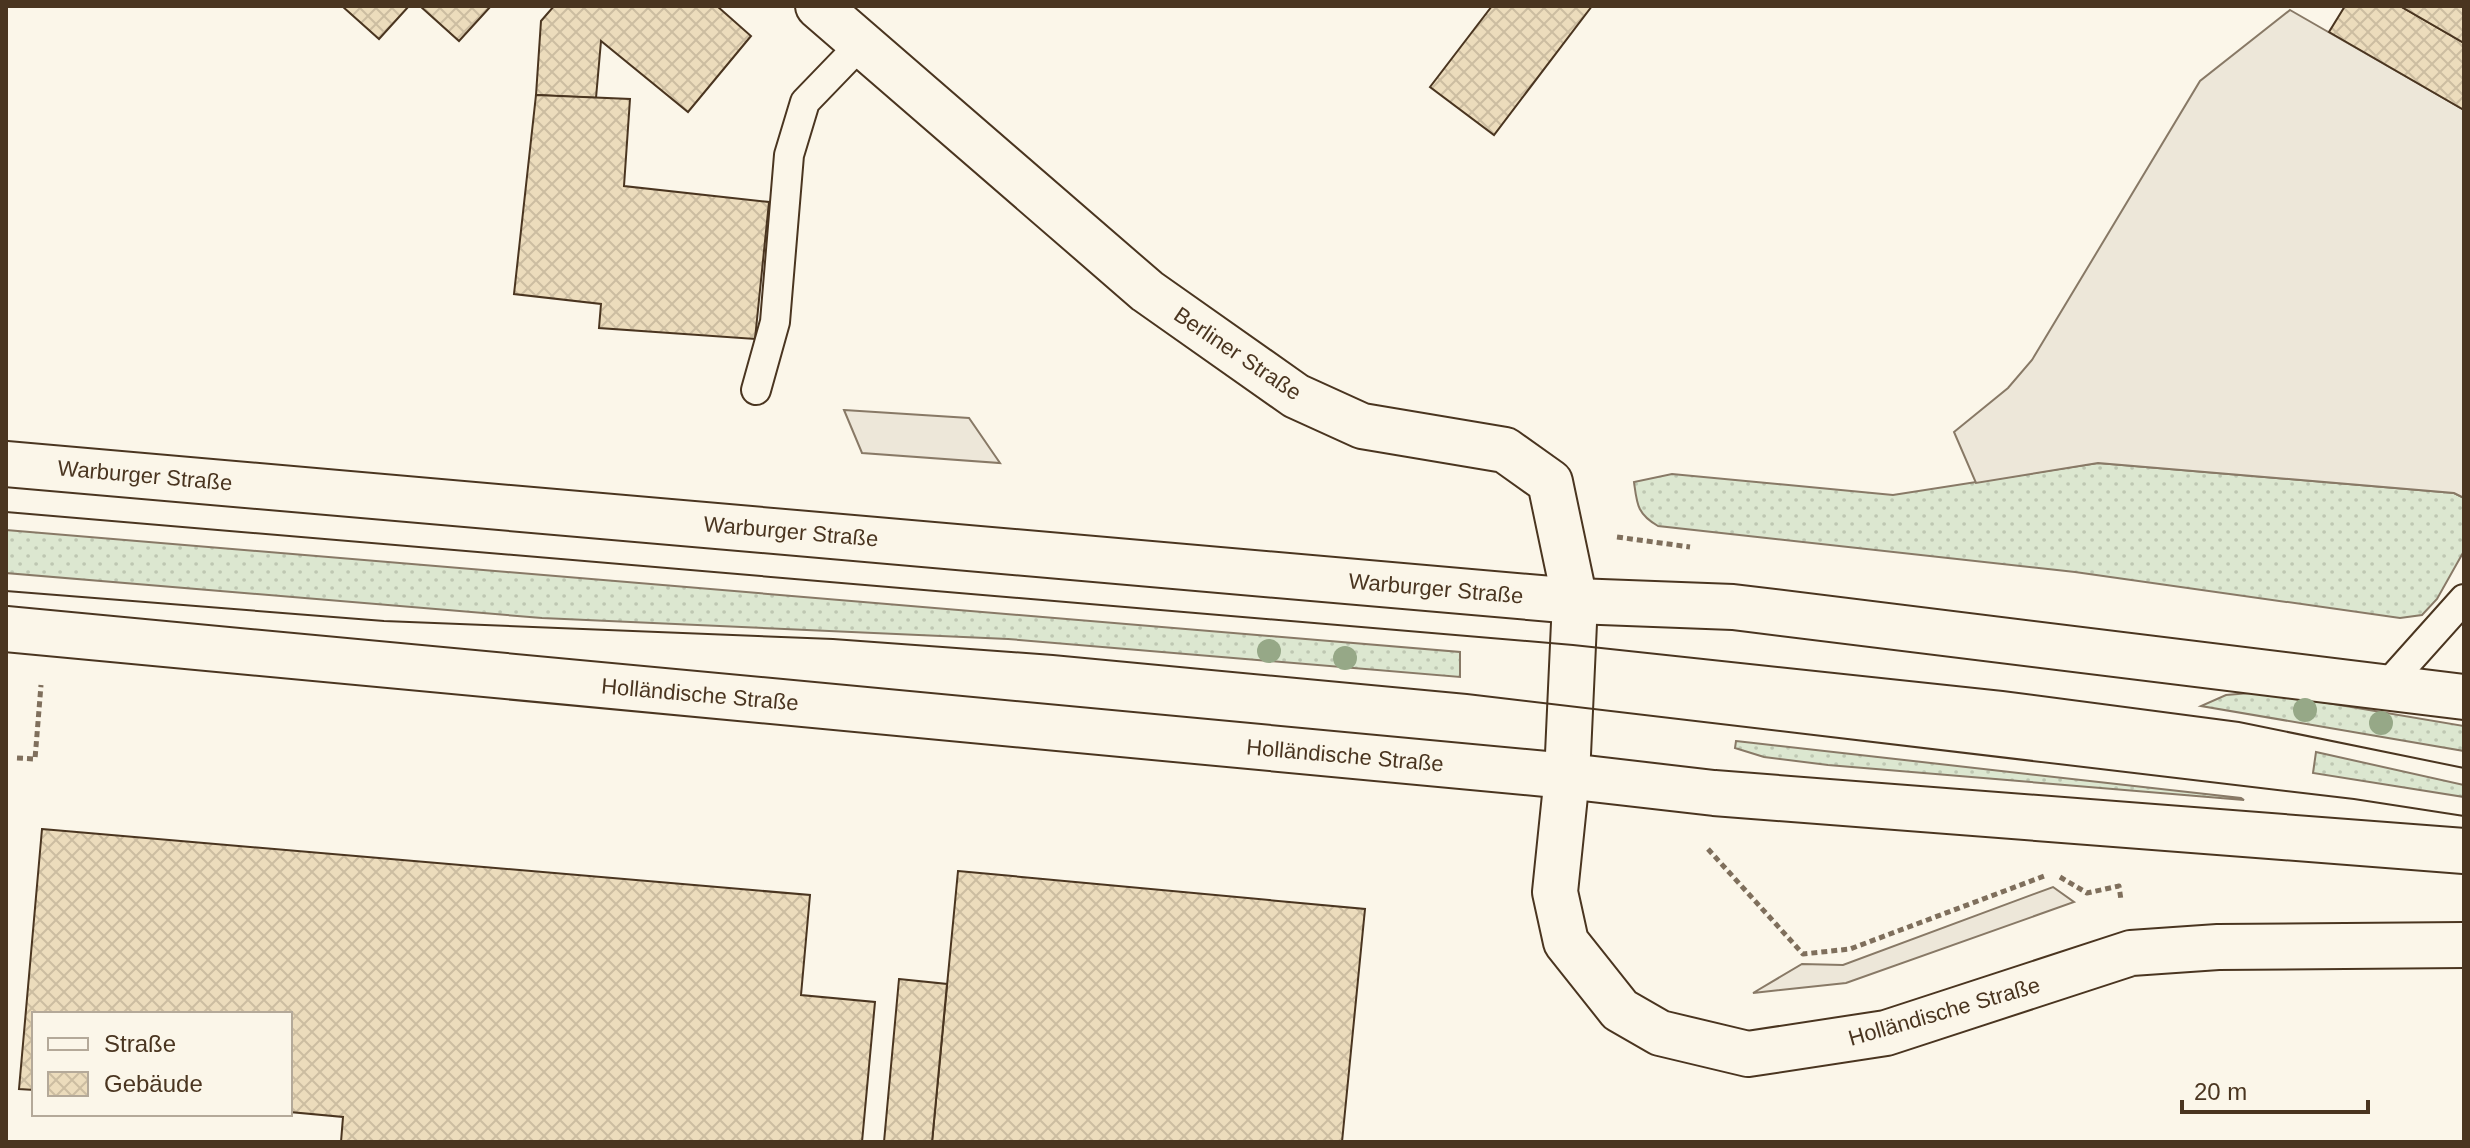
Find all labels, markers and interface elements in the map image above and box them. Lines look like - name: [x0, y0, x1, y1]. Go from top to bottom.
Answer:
- street label: Berliner Straße: [1169, 302, 1306, 405]
- street label: Warburger Straße: [57, 455, 233, 496]
- street label: Warburger Straße: [703, 511, 879, 552]
- street label: Warburger Straße: [1348, 568, 1524, 609]
- street label: Holländische Straße: [600, 673, 800, 716]
- street label: Holländische Straße: [1245, 734, 1445, 777]
- street label: Holländische Straße: [1845, 972, 2043, 1051]
- legend: [32, 1012, 292, 1116]
- text: Straße: [104, 1030, 176, 1057]
- scale bar: [2182, 1064, 2368, 1114]
- text: Gebäude: [104, 1070, 203, 1097]
- text: 20 m: [2194, 1078, 2247, 1105]

